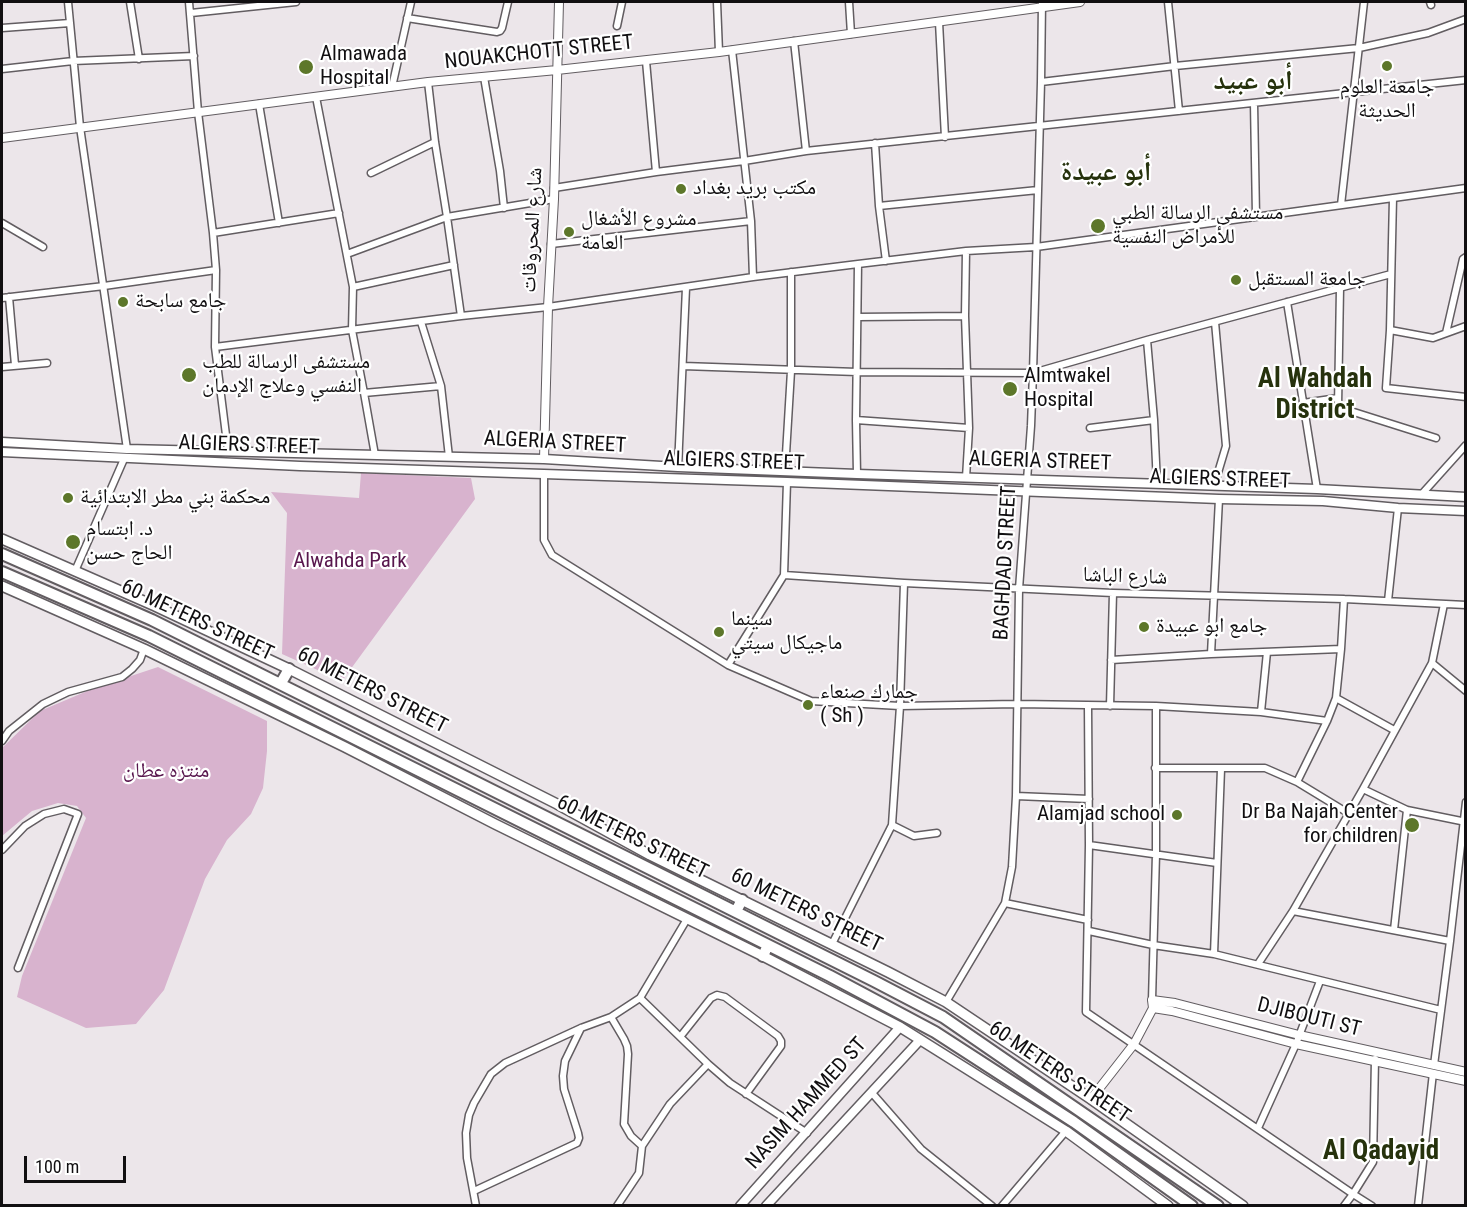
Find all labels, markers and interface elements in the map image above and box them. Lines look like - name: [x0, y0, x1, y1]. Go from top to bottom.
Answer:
- street label: NOUAKCHOTT STREET: [443, 31, 635, 75]
- place label: Almawada Hospital: [320, 42, 407, 92]
- marker: Almawada Hospital: [297, 58, 315, 76]
- marker: جامعة العلوم الحديثة: [1380, 59, 1394, 73]
- district label: أبو عبيد: [1213, 66, 1293, 98]
- place label: جامعة العلوم الحديثة: [1340, 75, 1434, 125]
- district label: أبو عبيدة: [1061, 157, 1151, 189]
- street label: شارع المحروقات: [517, 167, 549, 293]
- place label: مكتب بريد بغداد: [693, 176, 816, 202]
- marker: مكتب بريد بغداد: [674, 182, 688, 196]
- place label: مستشفى الرسالة الطبي للأمراض النفسية: [1112, 201, 1283, 251]
- place label: مشروع الأشغال العامة: [581, 207, 697, 257]
- marker: مستشفى الرسالة الطبي للأمراض النفسية: [1089, 217, 1107, 235]
- marker: مشروع الأشغال العامة: [562, 225, 576, 239]
- place label: جامعة المستقبل: [1248, 267, 1366, 293]
- marker: جامعة المستقبل: [1229, 273, 1243, 287]
- place label: جامع سابحة: [135, 289, 226, 315]
- marker: جامع سابحة: [116, 295, 130, 309]
- place label: مستشفى الرسالة للطب النفسي وعلاج الإدمان: [202, 350, 370, 400]
- place label: Almtwakel Hospital: [1024, 364, 1111, 414]
- district label: Al Wahdah District: [1258, 364, 1372, 427]
- marker: مستشفى الرسالة للطب النفسي وعلاج الإدمان: [180, 366, 198, 384]
- marker: Almtwakel Hospital: [1001, 380, 1019, 398]
- street label: ALGERIA STREET: [483, 427, 627, 459]
- street label: ALGIERS STREET: [178, 431, 320, 461]
- street label: ALGIERS STREET: [663, 447, 805, 477]
- street label: ALGERIA STREET: [968, 447, 1112, 477]
- street label: ALGIERS STREET: [1149, 465, 1291, 495]
- place label: محكمة بني مطر الابتدائية: [80, 485, 270, 511]
- street label: BAGHDAD STREET: [989, 485, 1023, 641]
- marker: محكمة بني مطر الابتدائية: [61, 491, 75, 505]
- place label: د. ابتسام الحاج حسن: [86, 517, 172, 567]
- marker: د. ابتسام الحاج حسن: [64, 533, 82, 551]
- park label: Alwahda Park: [293, 549, 407, 575]
- street label: شارع الباشا: [1082, 563, 1168, 591]
- street label: 60 METERS STREET: [117, 575, 277, 667]
- place label: سينما ماجيكال سيتي: [731, 607, 842, 657]
- place label: جامع ابو عبيدة: [1156, 614, 1267, 640]
- marker: جامع ابو عبيدة: [1137, 620, 1151, 634]
- marker: سينما ماجيكال سيتي: [712, 625, 726, 639]
- street label: 60 METERS STREET: [293, 642, 451, 740]
- place label: جمارك صنعاء ( Sh ): [820, 680, 918, 730]
- marker: جمارك صنعاء ( Sh ): [801, 698, 815, 712]
- park label: منتزه عطان: [123, 759, 209, 785]
- street label: 60 METERS STREET: [552, 790, 712, 886]
- place label: Dr Ba Najah Center for children: [1241, 800, 1398, 850]
- place label: Alamjad school: [1037, 802, 1165, 828]
- marker: Alamjad school: [1170, 808, 1184, 822]
- marker: Dr Ba Najah Center for children: [1403, 816, 1421, 834]
- street label: 60 METERS STREET: [726, 863, 886, 959]
- street label: DJIBOUTI ST: [1254, 993, 1364, 1043]
- street label: 60 METERS STREET: [983, 1016, 1135, 1130]
- street label: NASIM HAMMED ST: [741, 1033, 873, 1175]
- district label: Al Qadayid: [1323, 1136, 1439, 1168]
- scale bar: [27, 1144, 129, 1182]
- text: 100 m: [35, 1156, 79, 1177]

